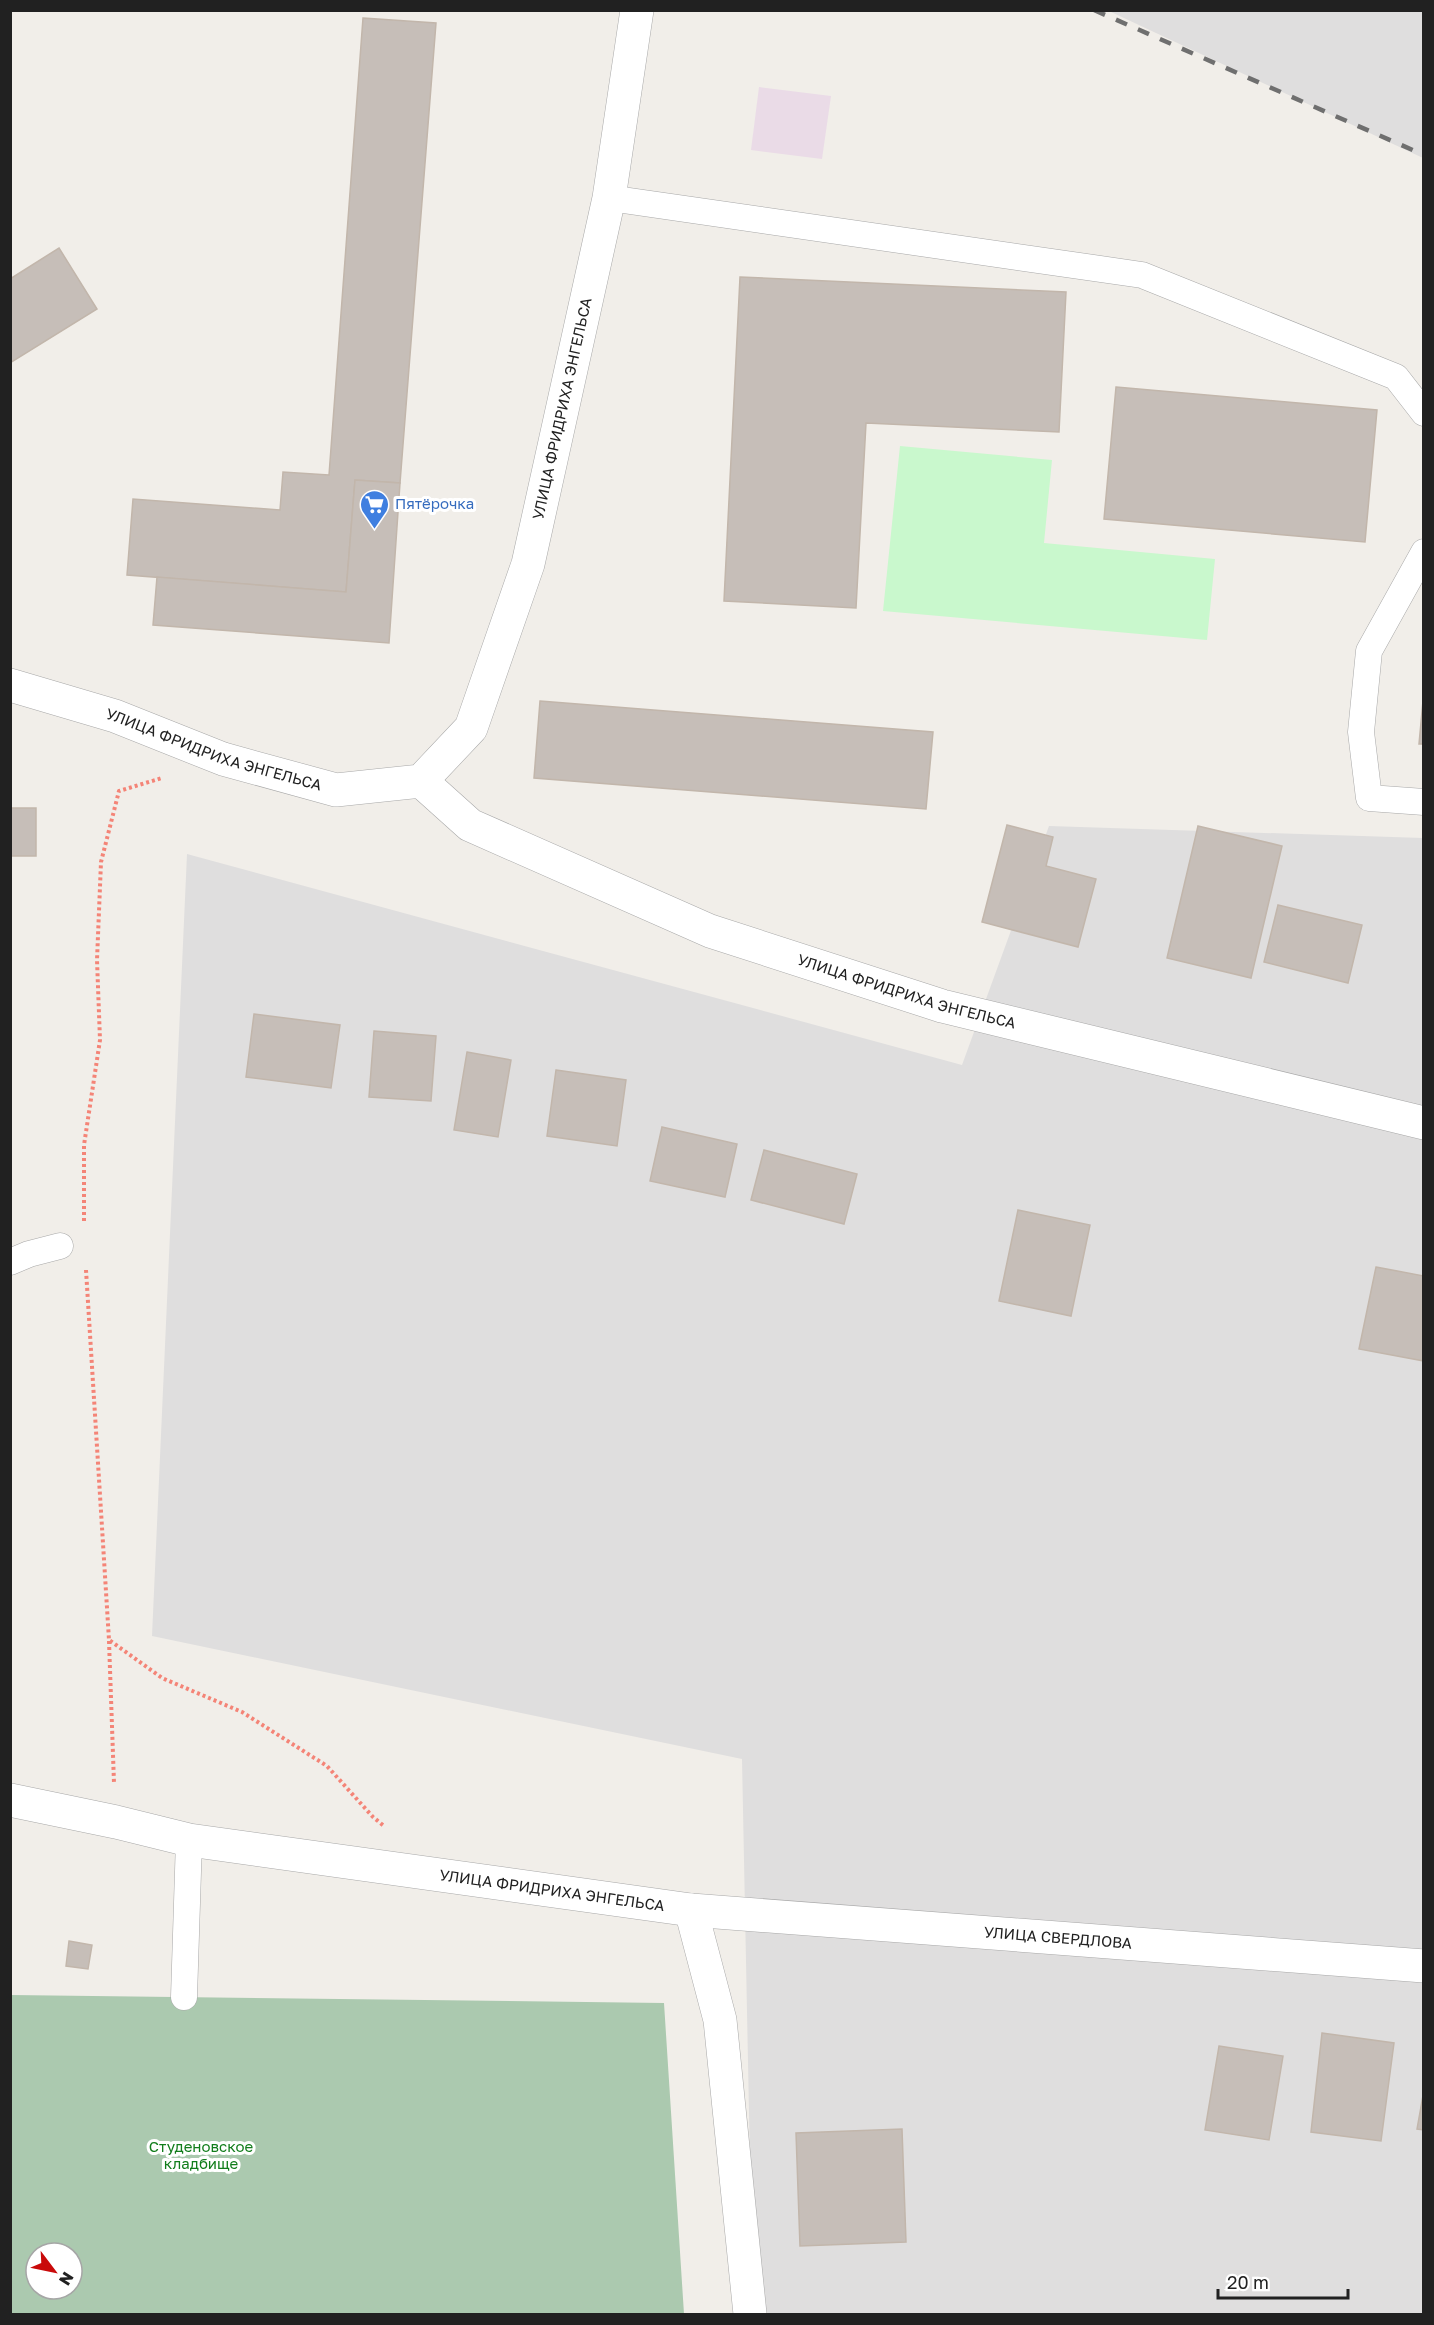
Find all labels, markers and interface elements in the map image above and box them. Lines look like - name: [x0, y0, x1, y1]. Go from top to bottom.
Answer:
- street label: УЛИЦА ФРИДРИХА ЭНГЕЛЬСА: [528, 296, 595, 521]
- supermarket icon: Пятёрочка: [358, 488, 390, 530]
- place label: Пятёрочка: [395, 494, 474, 512]
- street label: УЛИЦА ФРИДРИХА ЭНГЕЛЬСА: [104, 704, 324, 794]
- street label: УЛИЦА ФРИДРИХА ЭНГЕЛЬСА: [795, 950, 1018, 1032]
- street label: УЛИЦА ФРИДРИХА ЭНГЕЛЬСА: [438, 1865, 666, 1914]
- street label: УЛИЦА СВЕРДЛОВА: [983, 1922, 1133, 1952]
- park label: Студеновское кладбище: [149, 2137, 253, 2172]
- north arrow: [24, 2241, 84, 2301]
- scale bar: [1218, 2262, 1348, 2300]
- text: N: [55, 2268, 78, 2289]
- text: 20 m: [1227, 2271, 1269, 2293]

